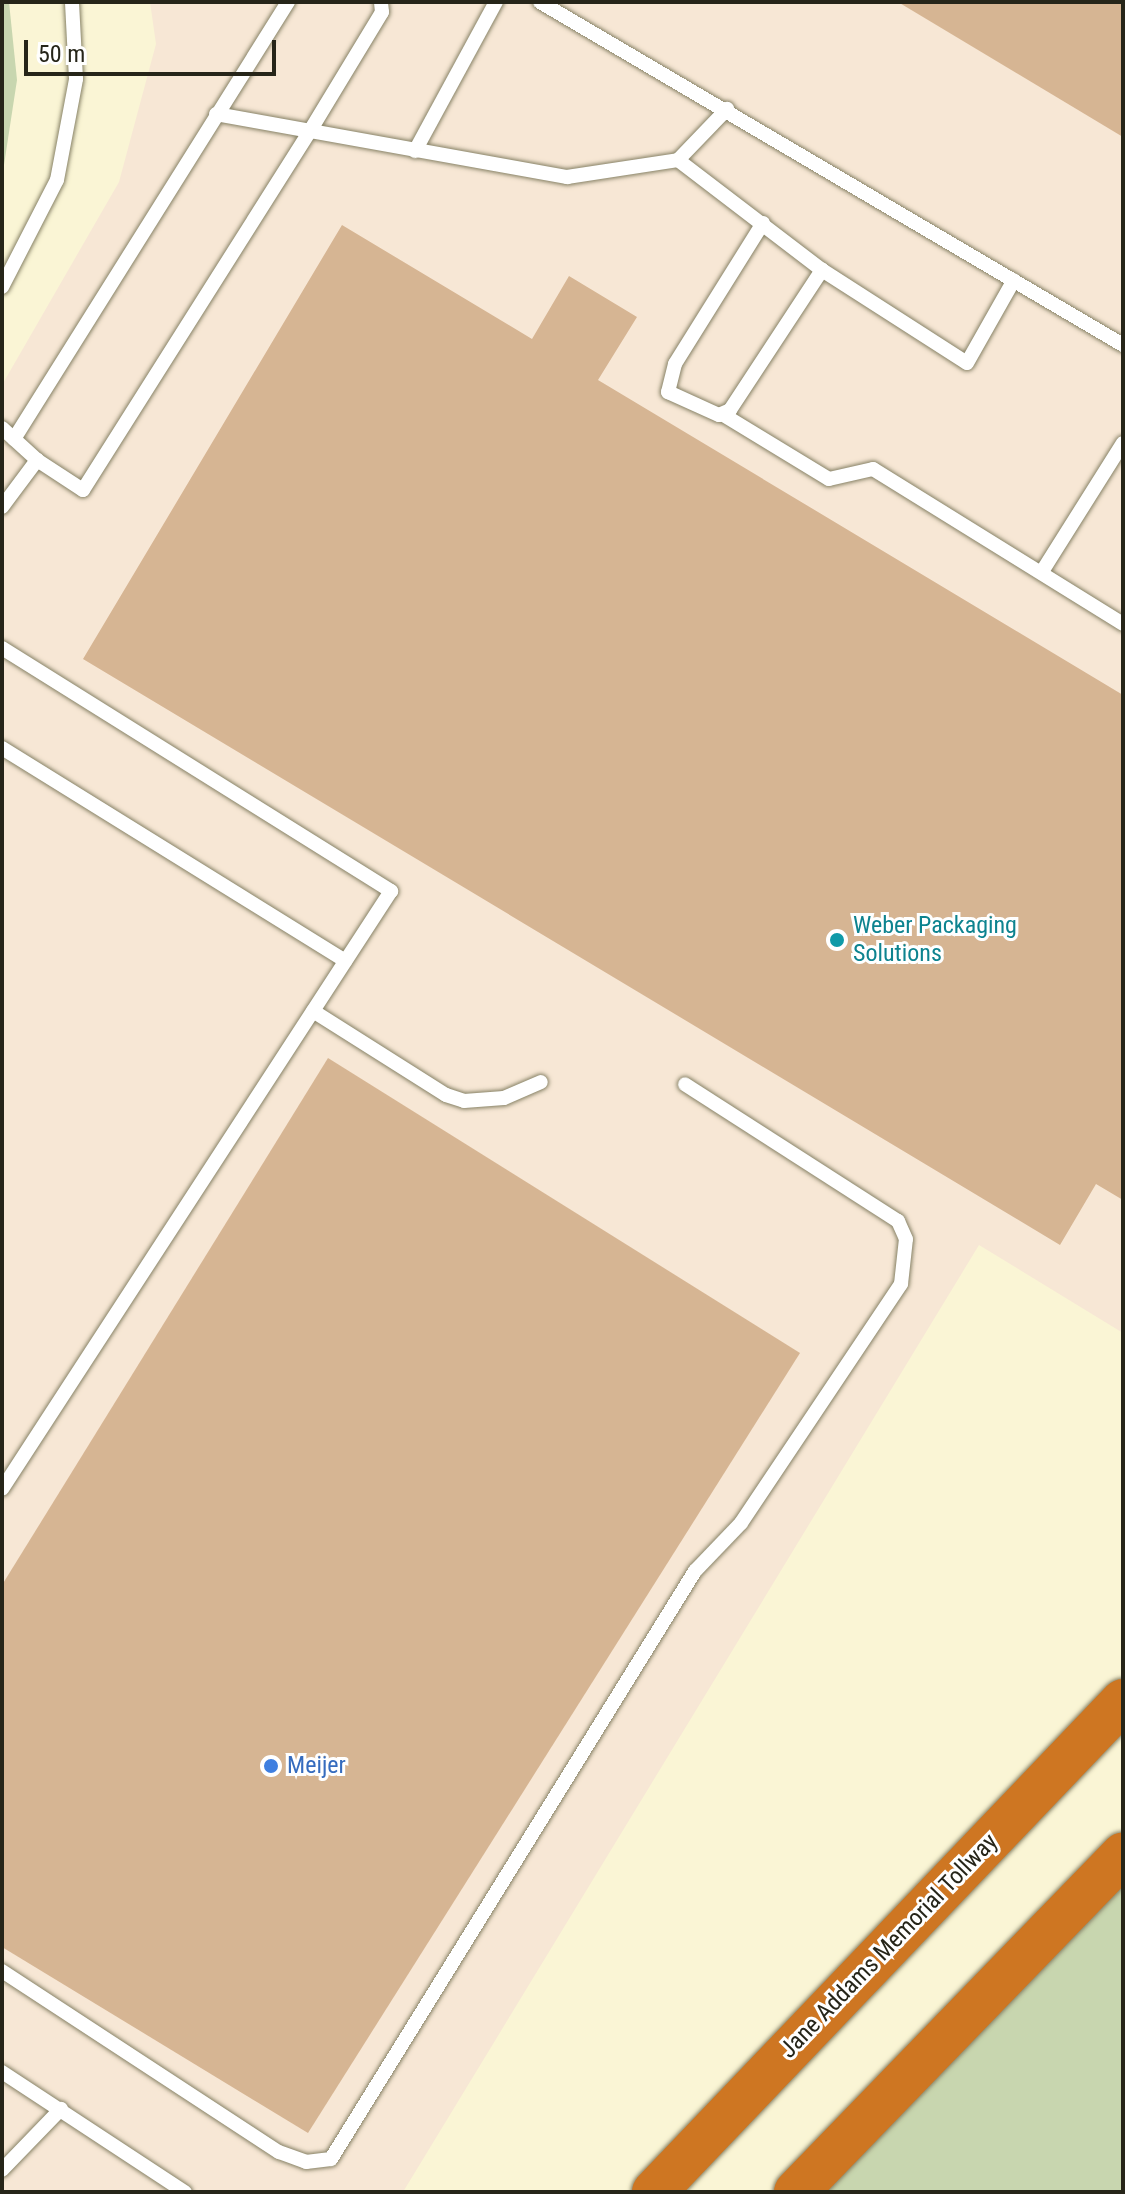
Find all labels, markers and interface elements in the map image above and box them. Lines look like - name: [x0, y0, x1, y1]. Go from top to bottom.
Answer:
- scale bar: [28, 24, 280, 74]
- text: 50 m: [38, 40, 85, 68]
- place label: Weber Packaging Solutions: [853, 912, 1017, 968]
- marker: Weber Packaging Solutions: [828, 931, 846, 949]
- place label: Meijer: [287, 1752, 346, 1780]
- marker: Meijer: [262, 1757, 280, 1775]
- street label: Jane Addams Memorial Tollway: [774, 1828, 1004, 2064]

